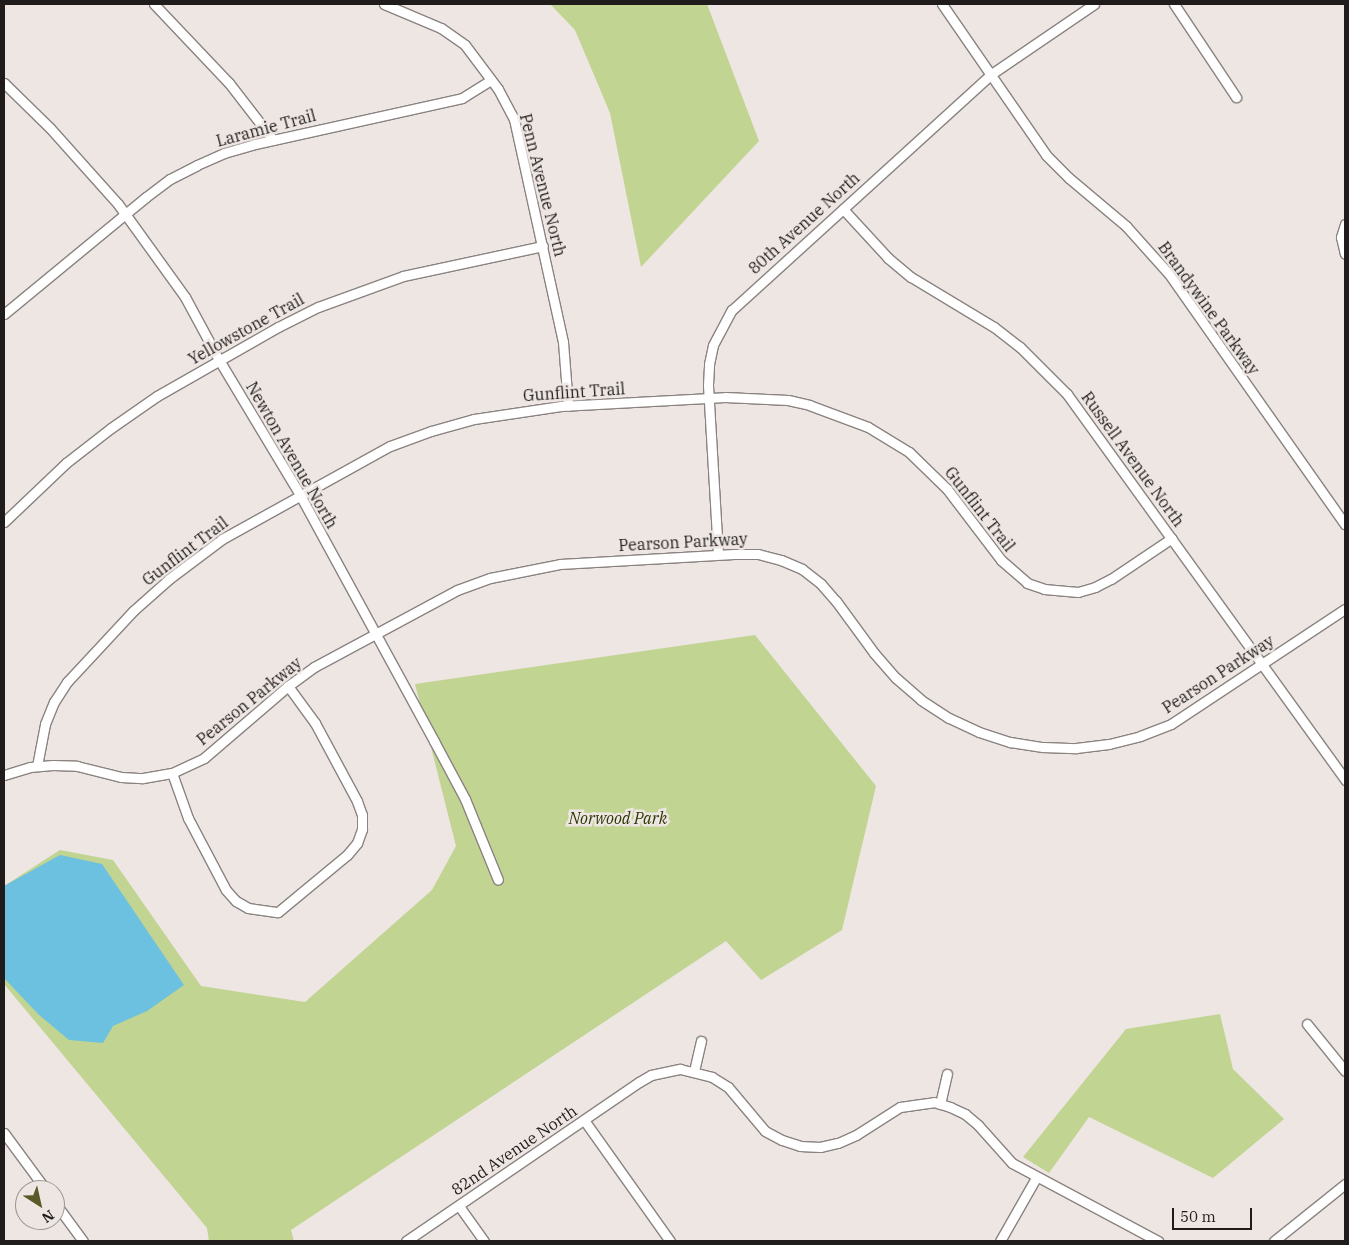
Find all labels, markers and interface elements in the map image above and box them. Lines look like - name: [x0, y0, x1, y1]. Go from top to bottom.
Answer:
- street label: Laramie Trail: [214, 105, 318, 151]
- street label: Penn Avenue North: [516, 112, 570, 258]
- street label: 80th Avenue North: [745, 168, 863, 278]
- street label: Brandywine Parkway: [1154, 238, 1264, 378]
- street label: Yellowstone Trail: [185, 289, 307, 369]
- street label: Newton Avenue North: [242, 378, 342, 532]
- street label: Gunflint Trail: [522, 379, 626, 405]
- street label: Russell Avenue North: [1078, 388, 1188, 530]
- street label: Gunflint Trail: [941, 463, 1019, 555]
- street label: Gunflint Trail: [138, 513, 232, 589]
- street label: Pearson Parkway: [618, 529, 748, 555]
- street label: Pearson Parkway: [1159, 631, 1277, 717]
- street label: Pearson Parkway: [193, 653, 305, 749]
- park label: Norwood Park: [569, 808, 667, 828]
- street label: 82nd Avenue North: [448, 1101, 580, 1199]
- north arrow: [15, 1180, 65, 1230]
- scale bar: [1174, 1198, 1254, 1230]
- text: N: [38, 1206, 58, 1227]
- text: 50 m: [1180, 1207, 1216, 1226]

